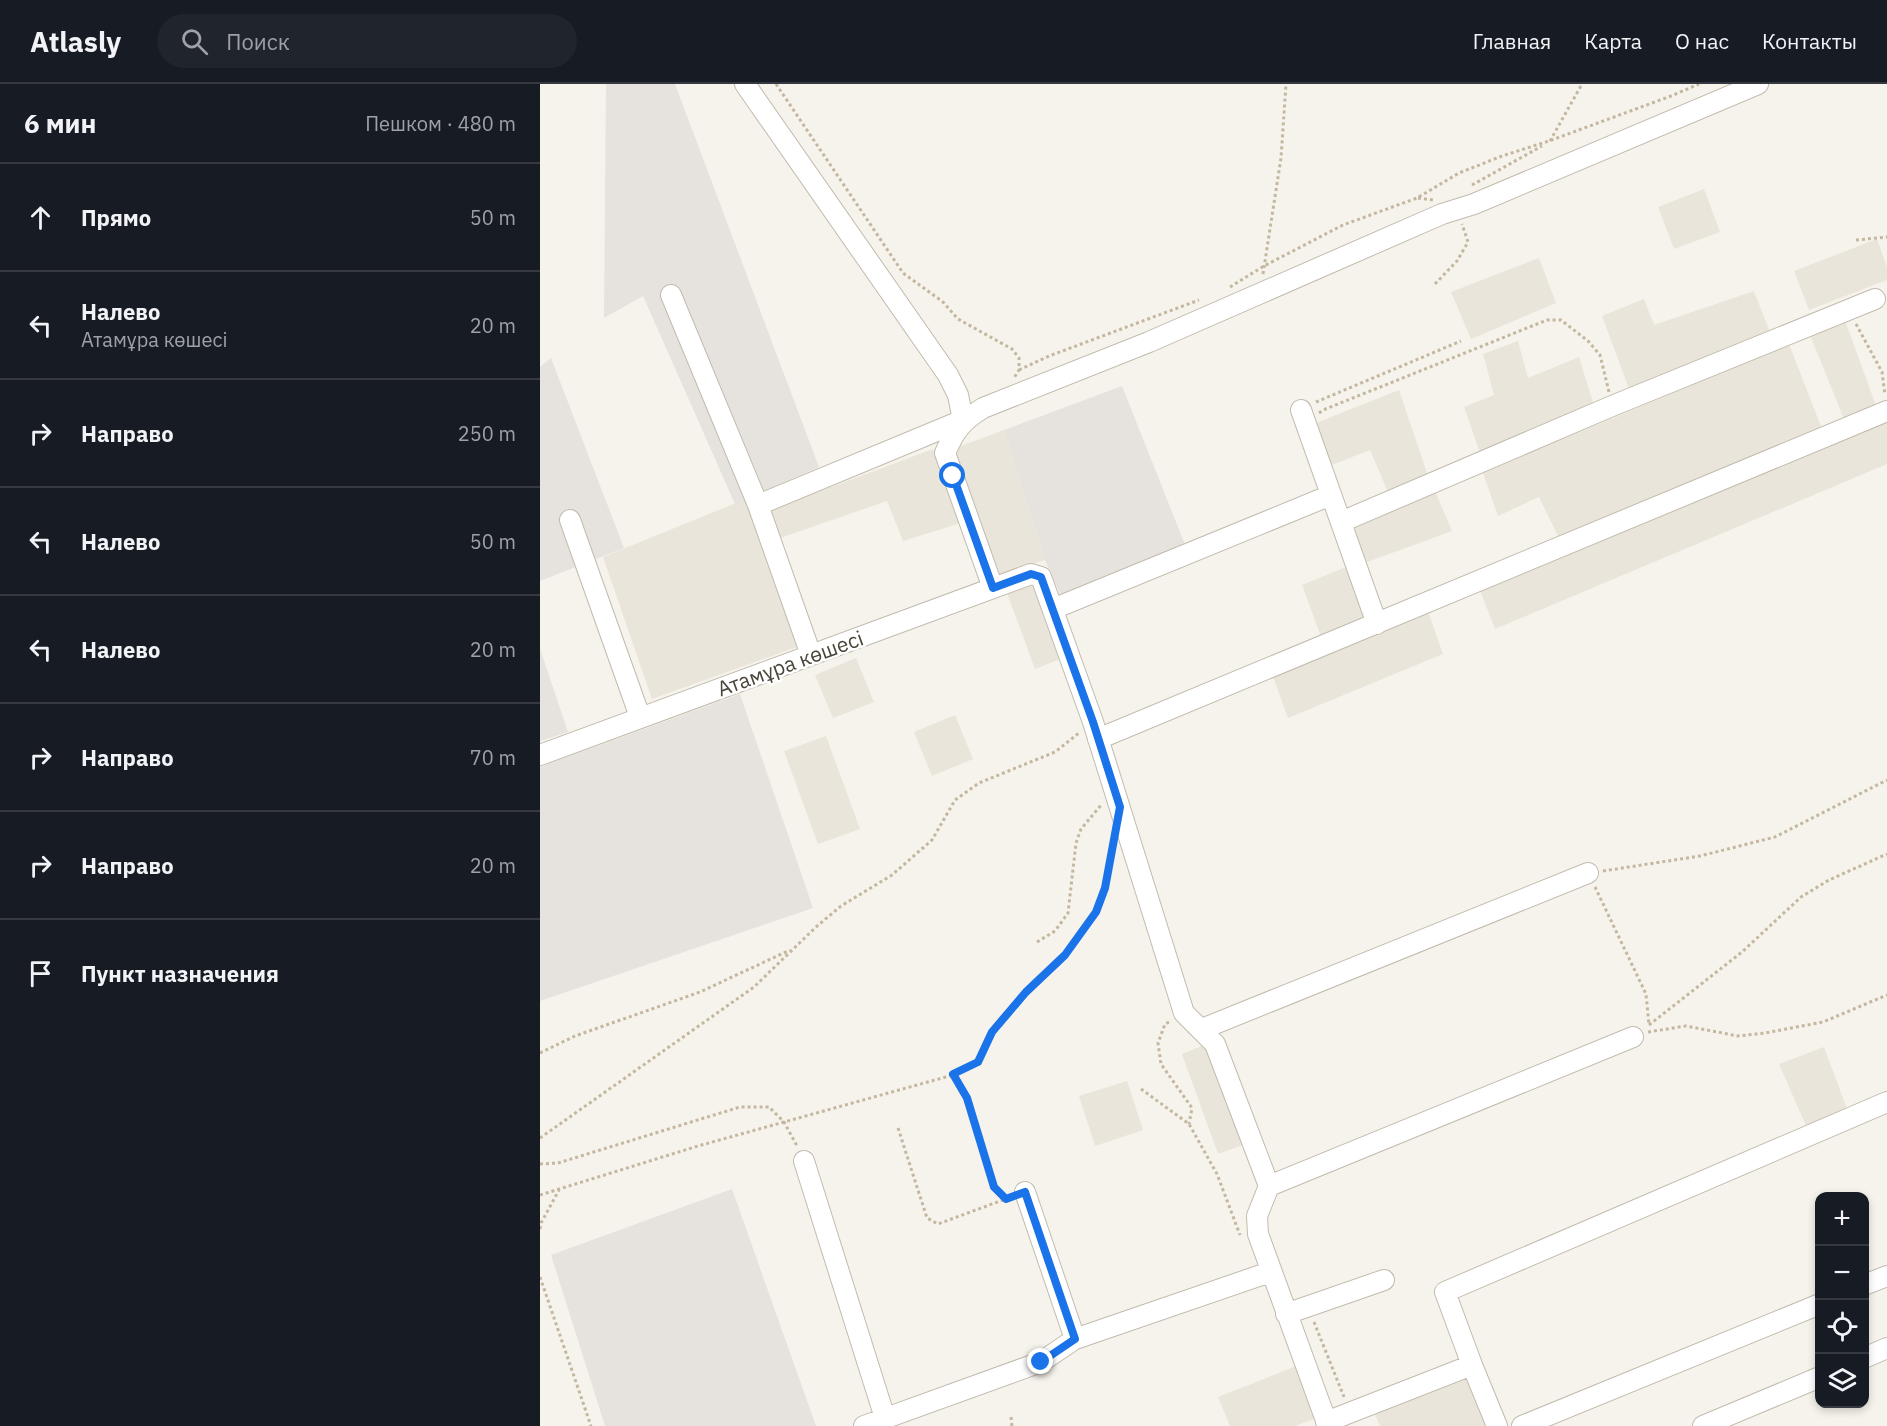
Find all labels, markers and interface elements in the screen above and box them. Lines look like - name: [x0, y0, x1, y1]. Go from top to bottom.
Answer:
- search box: [157, 14, 577, 68]
- text: Atlasly: [30, 23, 121, 60]
- icon: search: [178, 25, 211, 58]
- text: Поиск: [226, 27, 290, 56]
- text: Главная: [1473, 27, 1551, 55]
- text: Карта: [1584, 27, 1642, 55]
- text: О нас: [1675, 27, 1729, 55]
- text: Контакты: [1762, 27, 1857, 55]
- text: 6 мин: [24, 106, 96, 140]
- text: Пешком · 480 m: [365, 110, 516, 137]
- icon: ahead: [24, 201, 57, 234]
- text: Прямо: [81, 203, 151, 232]
- text: 50 m: [470, 204, 516, 231]
- text: Налево: [81, 297, 160, 326]
- icon: left: [24, 309, 57, 342]
- text: 20 m: [470, 312, 516, 339]
- text: Атамұра көшесі: [81, 326, 228, 353]
- icon: right: [24, 417, 57, 450]
- text: Направо: [81, 419, 174, 448]
- text: 250 m: [458, 420, 516, 447]
- route start: [939, 462, 965, 488]
- icon: left: [24, 525, 57, 558]
- text: Налево: [81, 527, 160, 556]
- text: 50 m: [470, 528, 516, 555]
- street label: Атамұра көшесі: [713, 624, 867, 702]
- icon: left: [24, 633, 57, 666]
- text: Налево: [81, 635, 160, 664]
- text: 20 m: [470, 636, 516, 663]
- icon: right: [24, 741, 57, 774]
- text: Направо: [81, 743, 174, 772]
- text: 70 m: [470, 744, 516, 771]
- icon: right: [24, 849, 57, 882]
- text: Направо: [81, 851, 174, 880]
- text: 20 m: [470, 852, 516, 879]
- icon: arrive: [24, 957, 57, 990]
- text: Пункт назначения: [81, 959, 279, 988]
- map controls: [1815, 1192, 1869, 1408]
- button: +: [1815, 1192, 1869, 1246]
- button: −: [1815, 1246, 1869, 1300]
- button: locate: [1815, 1300, 1869, 1354]
- route end: [1027, 1348, 1053, 1374]
- button: layers: [1815, 1354, 1869, 1408]

